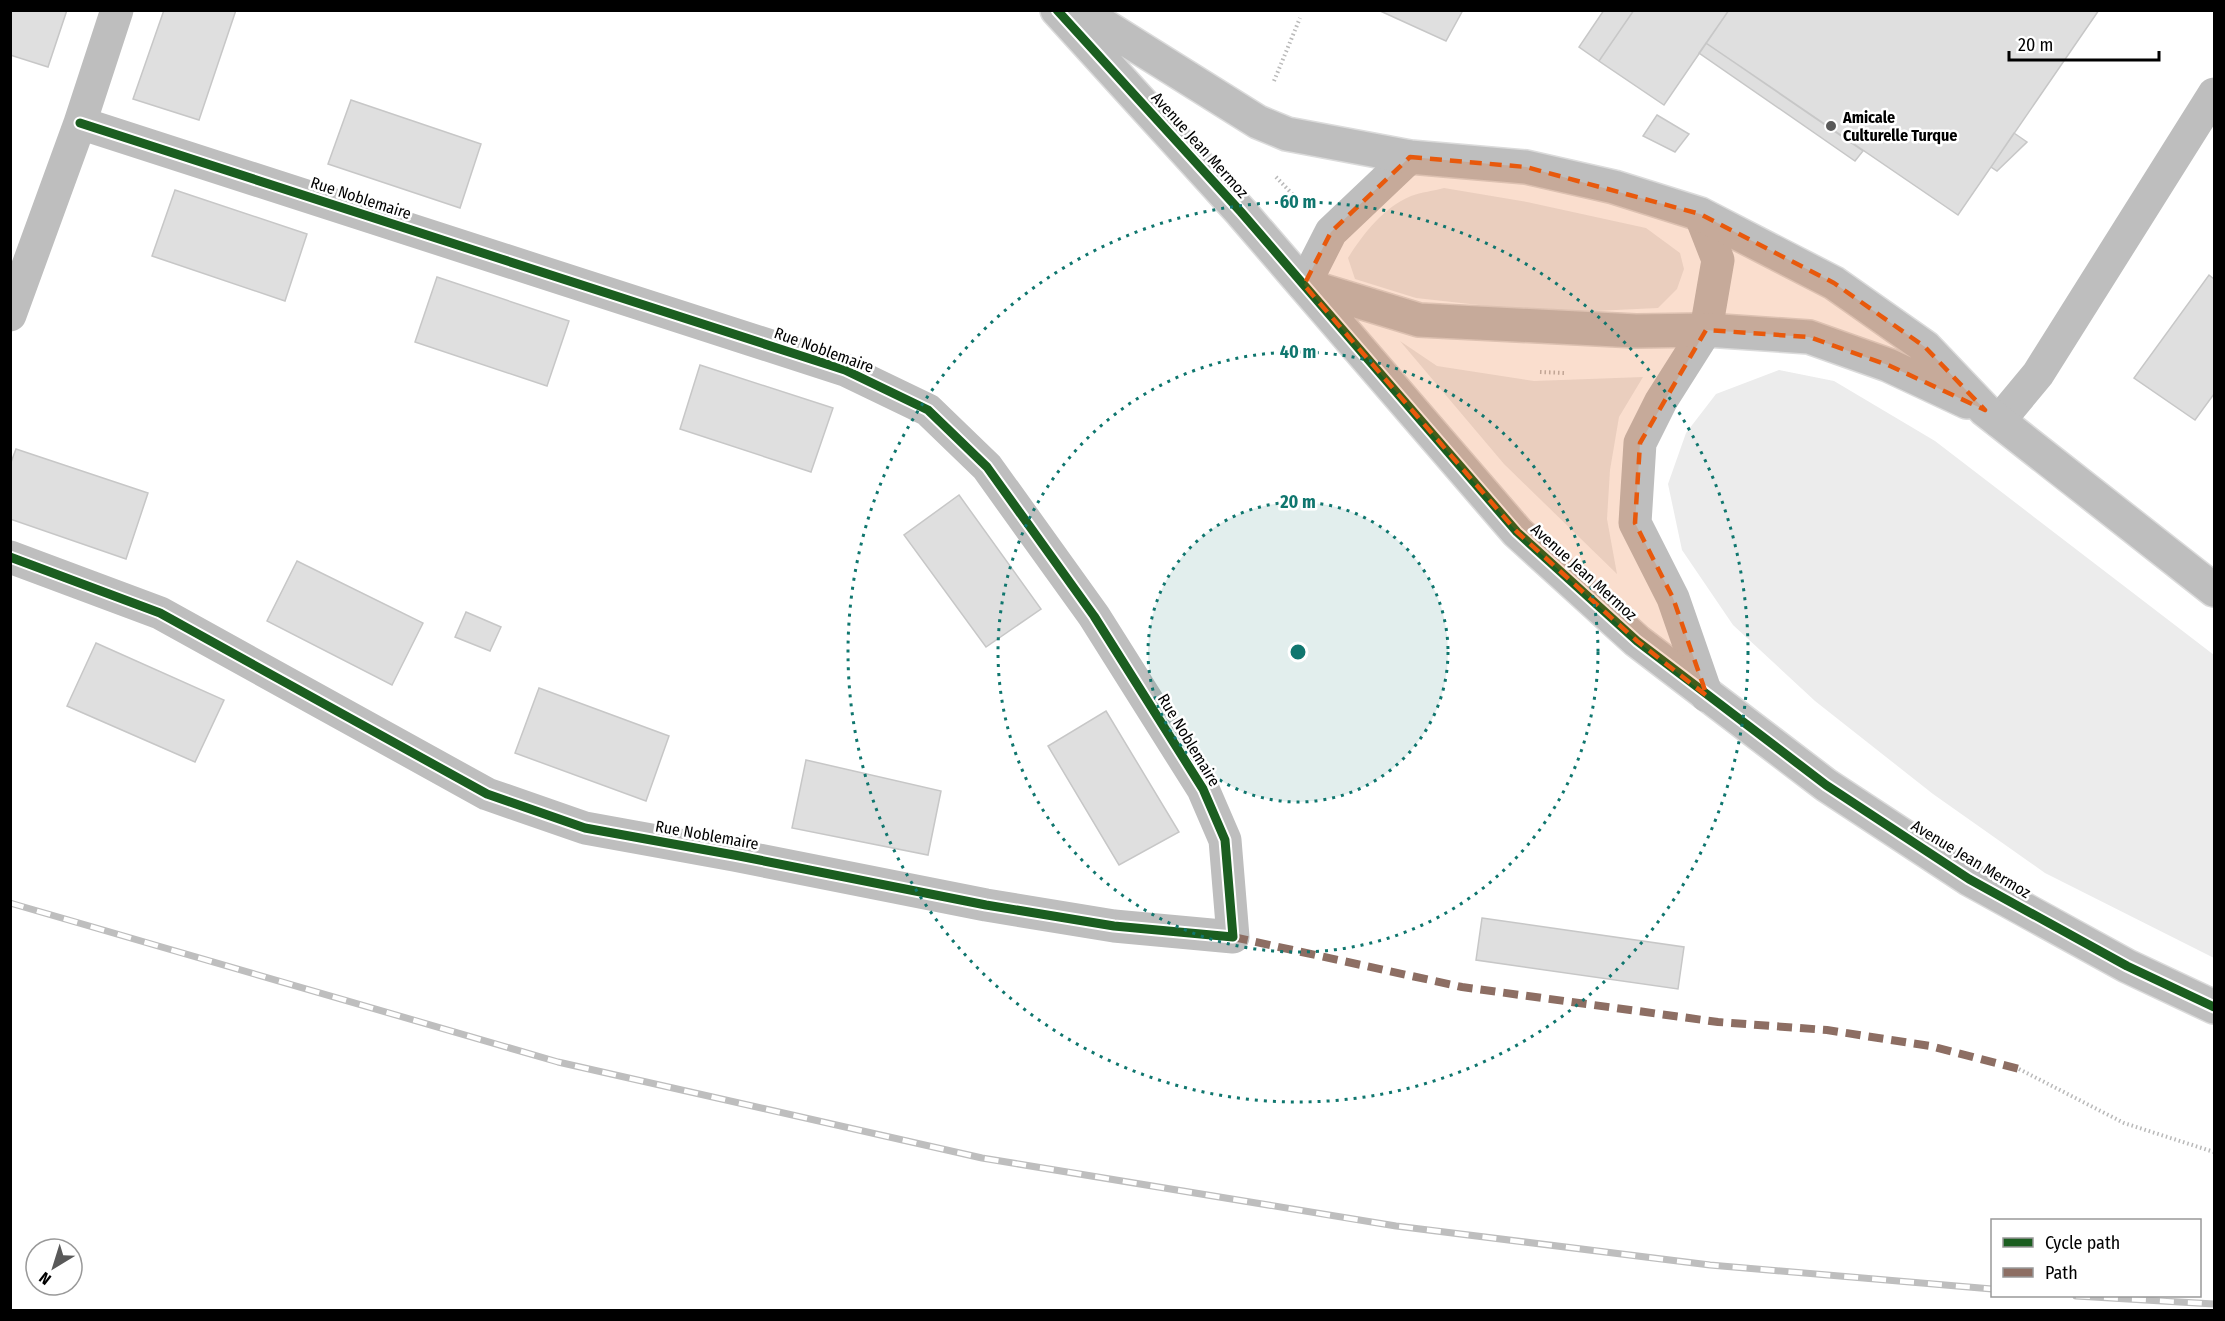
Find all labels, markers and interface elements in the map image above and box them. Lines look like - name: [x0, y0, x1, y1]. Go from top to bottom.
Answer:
- scale bar: [2009, 24, 2159, 62]
- text: 20 m: [2018, 34, 2053, 56]
- street label: Avenue Jean Mermoz: [1148, 88, 1252, 202]
- place label: Amicale Culturelle Turque: [1842, 108, 1957, 145]
- marker: Amicale Culturelle Turque: [1824, 119, 1838, 133]
- street label: Rue Noblemaire: [308, 173, 414, 223]
- text: 60 m: [1280, 191, 1316, 213]
- street label: Rue Noblemaire: [772, 323, 877, 377]
- text: 40 m: [1280, 341, 1316, 363]
- text: 20 m: [1279, 491, 1316, 513]
- street label: Avenue Jean Mermoz: [1527, 520, 1641, 624]
- centre of rings: [1288, 642, 1308, 662]
- street label: Rue Noblemaire: [1154, 690, 1224, 790]
- street label: Avenue Jean Mermoz: [1908, 816, 2034, 902]
- street label: Rue Noblemaire: [654, 817, 760, 853]
- legend: [1991, 1219, 2201, 1297]
- text: Cycle path: [2045, 1232, 2120, 1254]
- north arrow: [24, 1237, 84, 1297]
- text: Path: [2045, 1262, 2078, 1284]
- text: N: [35, 1268, 55, 1289]

